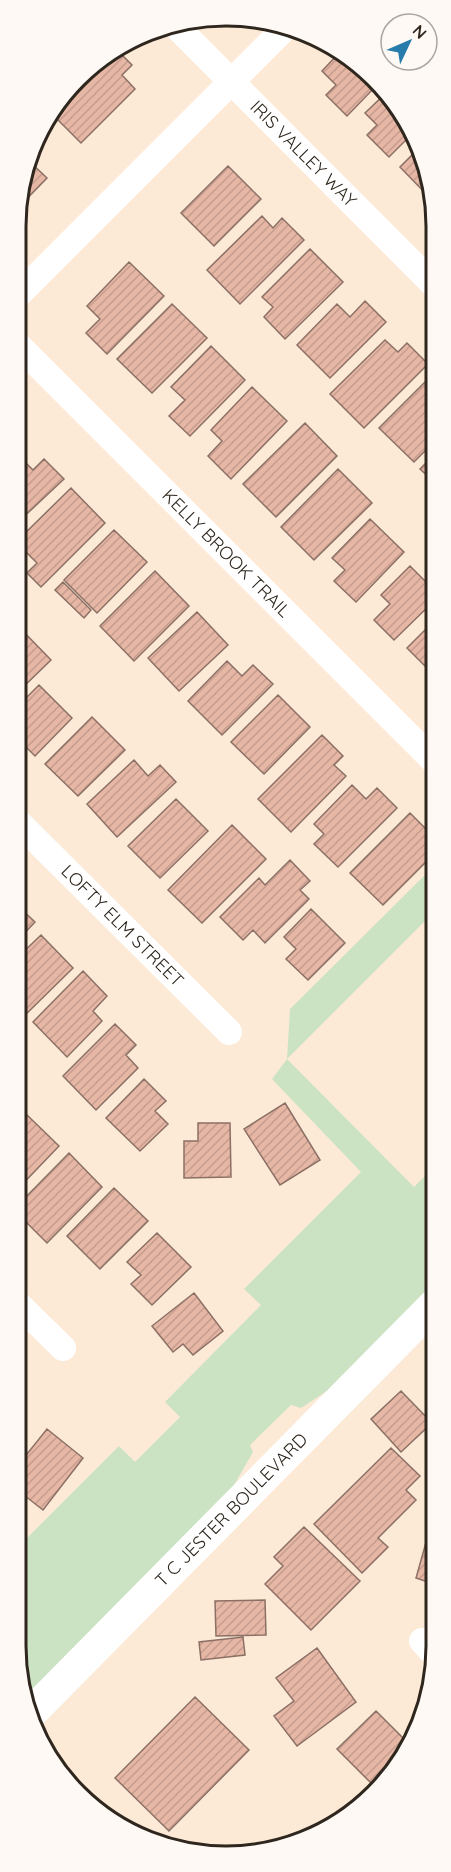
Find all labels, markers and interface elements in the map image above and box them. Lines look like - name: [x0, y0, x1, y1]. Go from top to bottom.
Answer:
- north arrow: [379, 12, 439, 72]
- text: N: [409, 20, 431, 43]
- street label: IRIS VALLEY WAY: [246, 95, 362, 212]
- street label: KELLY BROOK TRAIL: [158, 484, 296, 622]
- street label: LOFTY ELM STREET: [57, 860, 189, 991]
- street label: T C JESTER BOULEVARD: [150, 1428, 312, 1592]

